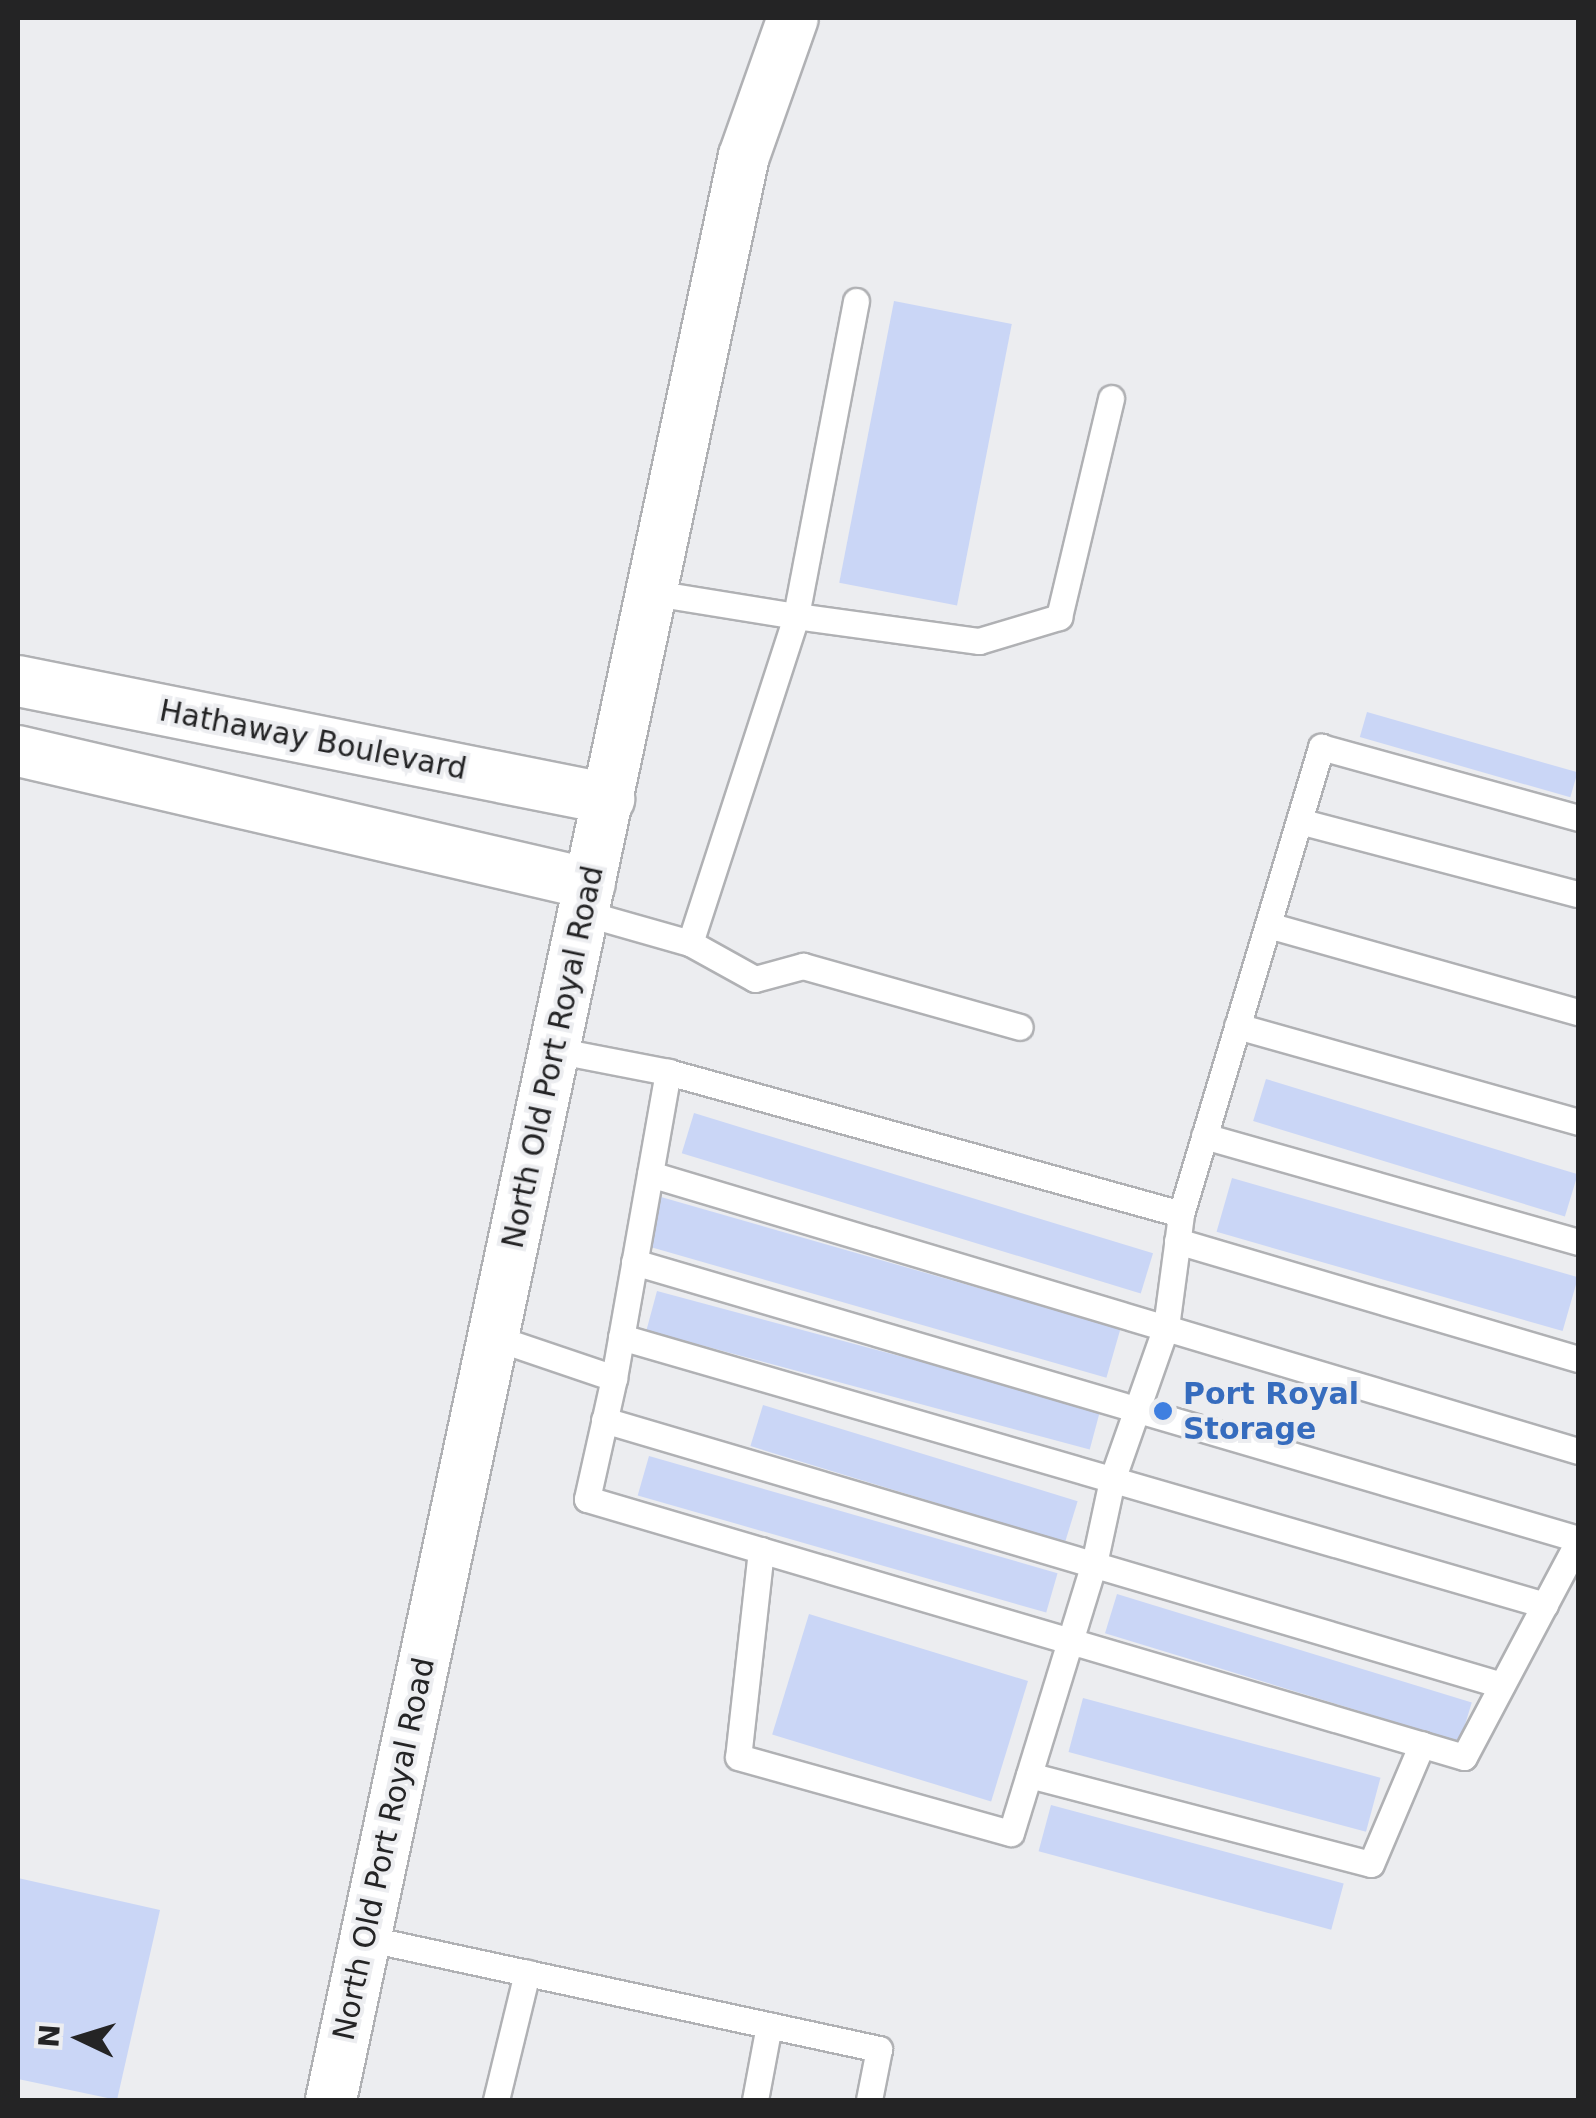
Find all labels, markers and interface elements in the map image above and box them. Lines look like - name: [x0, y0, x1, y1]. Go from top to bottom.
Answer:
- street label: Hathaway Boulevard: [156, 693, 470, 787]
- street label: North Old Port Royal Road: [495, 862, 611, 1252]
- place label: Port Royal Storage: [1183, 1376, 1359, 1446]
- marker: Port Royal Storage: [1152, 1400, 1174, 1422]
- street label: North Old Port Royal Road: [326, 1654, 442, 2044]
- north arrow: [30, 1988, 130, 2088]
- text: N: [32, 2023, 67, 2049]

